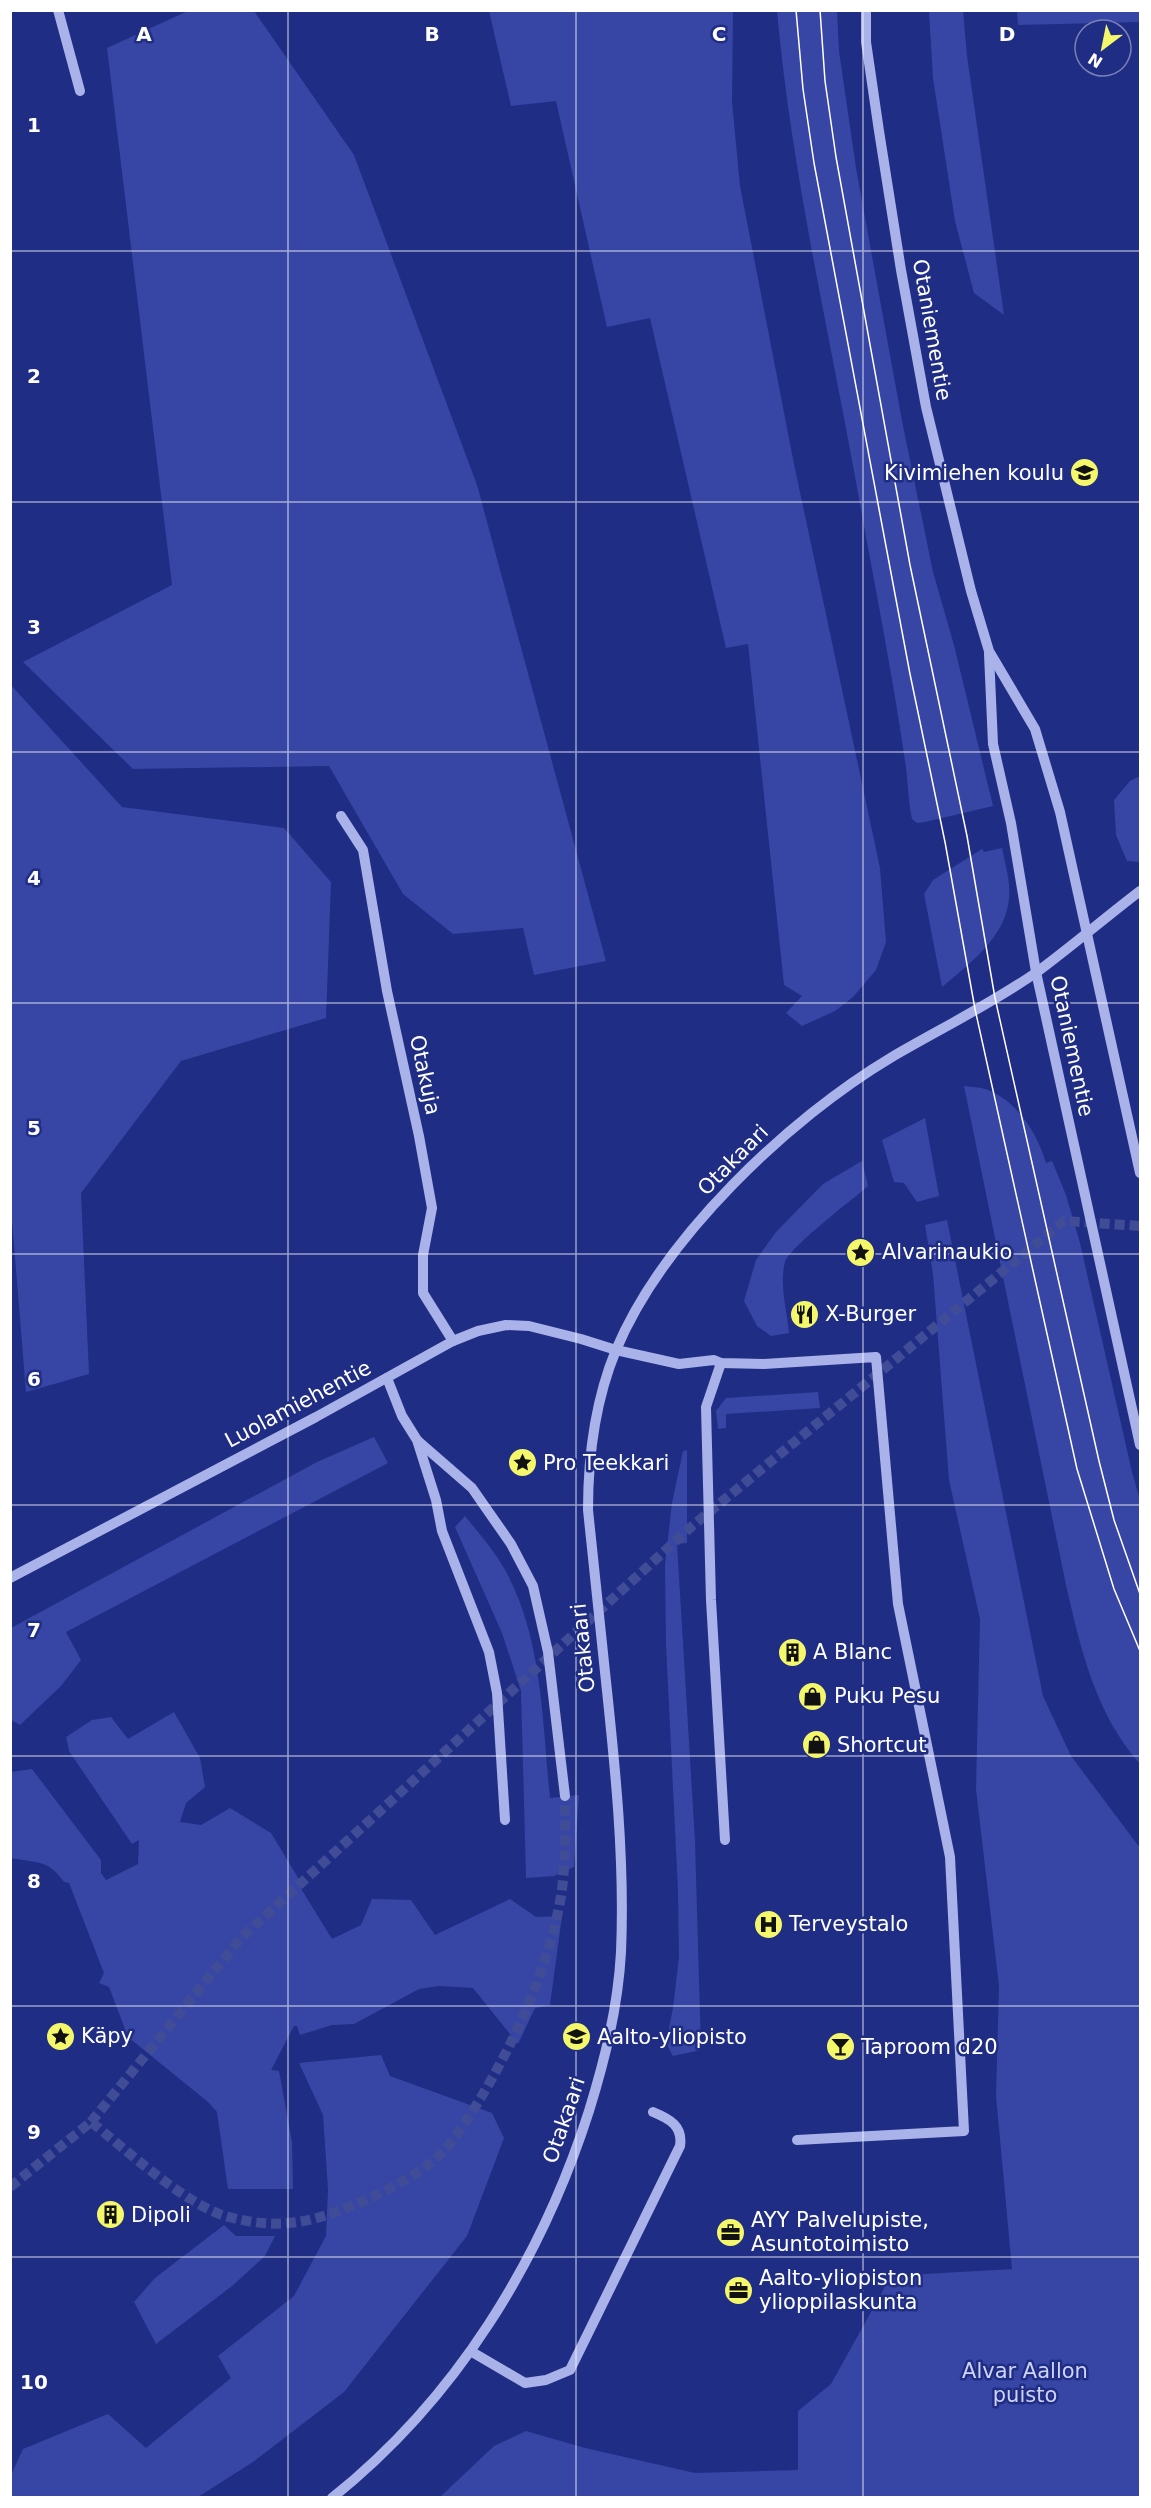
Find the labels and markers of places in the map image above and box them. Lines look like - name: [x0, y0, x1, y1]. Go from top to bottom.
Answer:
- school or university icon: Kivimiehen koulu: [1069, 457, 1101, 489]
- place label: Kivimiehen koulu: [884, 461, 1064, 485]
- place icon: Alvarinaukio: [845, 1236, 877, 1268]
- place label: Alvarinaukio: [882, 1240, 1012, 1264]
- restaurant icon: X-Burger: [788, 1298, 820, 1330]
- place label: X-Burger: [825, 1302, 916, 1326]
- place icon: Pro Teekkari: [506, 1447, 538, 1479]
- place label: Pro Teekkari: [543, 1451, 669, 1475]
- building icon: A Blanc: [776, 1636, 808, 1668]
- place label: A Blanc: [813, 1640, 892, 1664]
- shop icon: Puku Pesu: [797, 1680, 829, 1712]
- place label: Puku Pesu: [834, 1684, 940, 1708]
- shop icon: Shortcut: [800, 1729, 832, 1761]
- place label: Shortcut: [837, 1733, 926, 1757]
- hospital icon: Terveystalo: [752, 1908, 784, 1940]
- place label: Terveystalo: [788, 1912, 908, 1936]
- place icon: Käpy: [44, 2020, 76, 2052]
- school or university icon: Aalto-yliopisto: [560, 2021, 592, 2053]
- place label: Käpy: [81, 2024, 133, 2048]
- place label: Aalto-yliopisto: [597, 2025, 747, 2049]
- bar icon: Taproom d20: [824, 2031, 856, 2063]
- place label: Taproom d20: [860, 2035, 998, 2059]
- building icon: Dipoli: [94, 2199, 126, 2231]
- place label: Dipoli: [131, 2203, 191, 2227]
- place label: AYY Palvelupiste, Asuntotoimisto: [751, 2208, 929, 2256]
- office icon: AYY Palvelupiste, Asuntotoimisto: [714, 2216, 746, 2248]
- place label: Aalto-yliopiston ylioppilaskunta: [759, 2266, 922, 2314]
- office icon: Aalto-yliopiston ylioppilaskunta: [722, 2274, 754, 2306]

